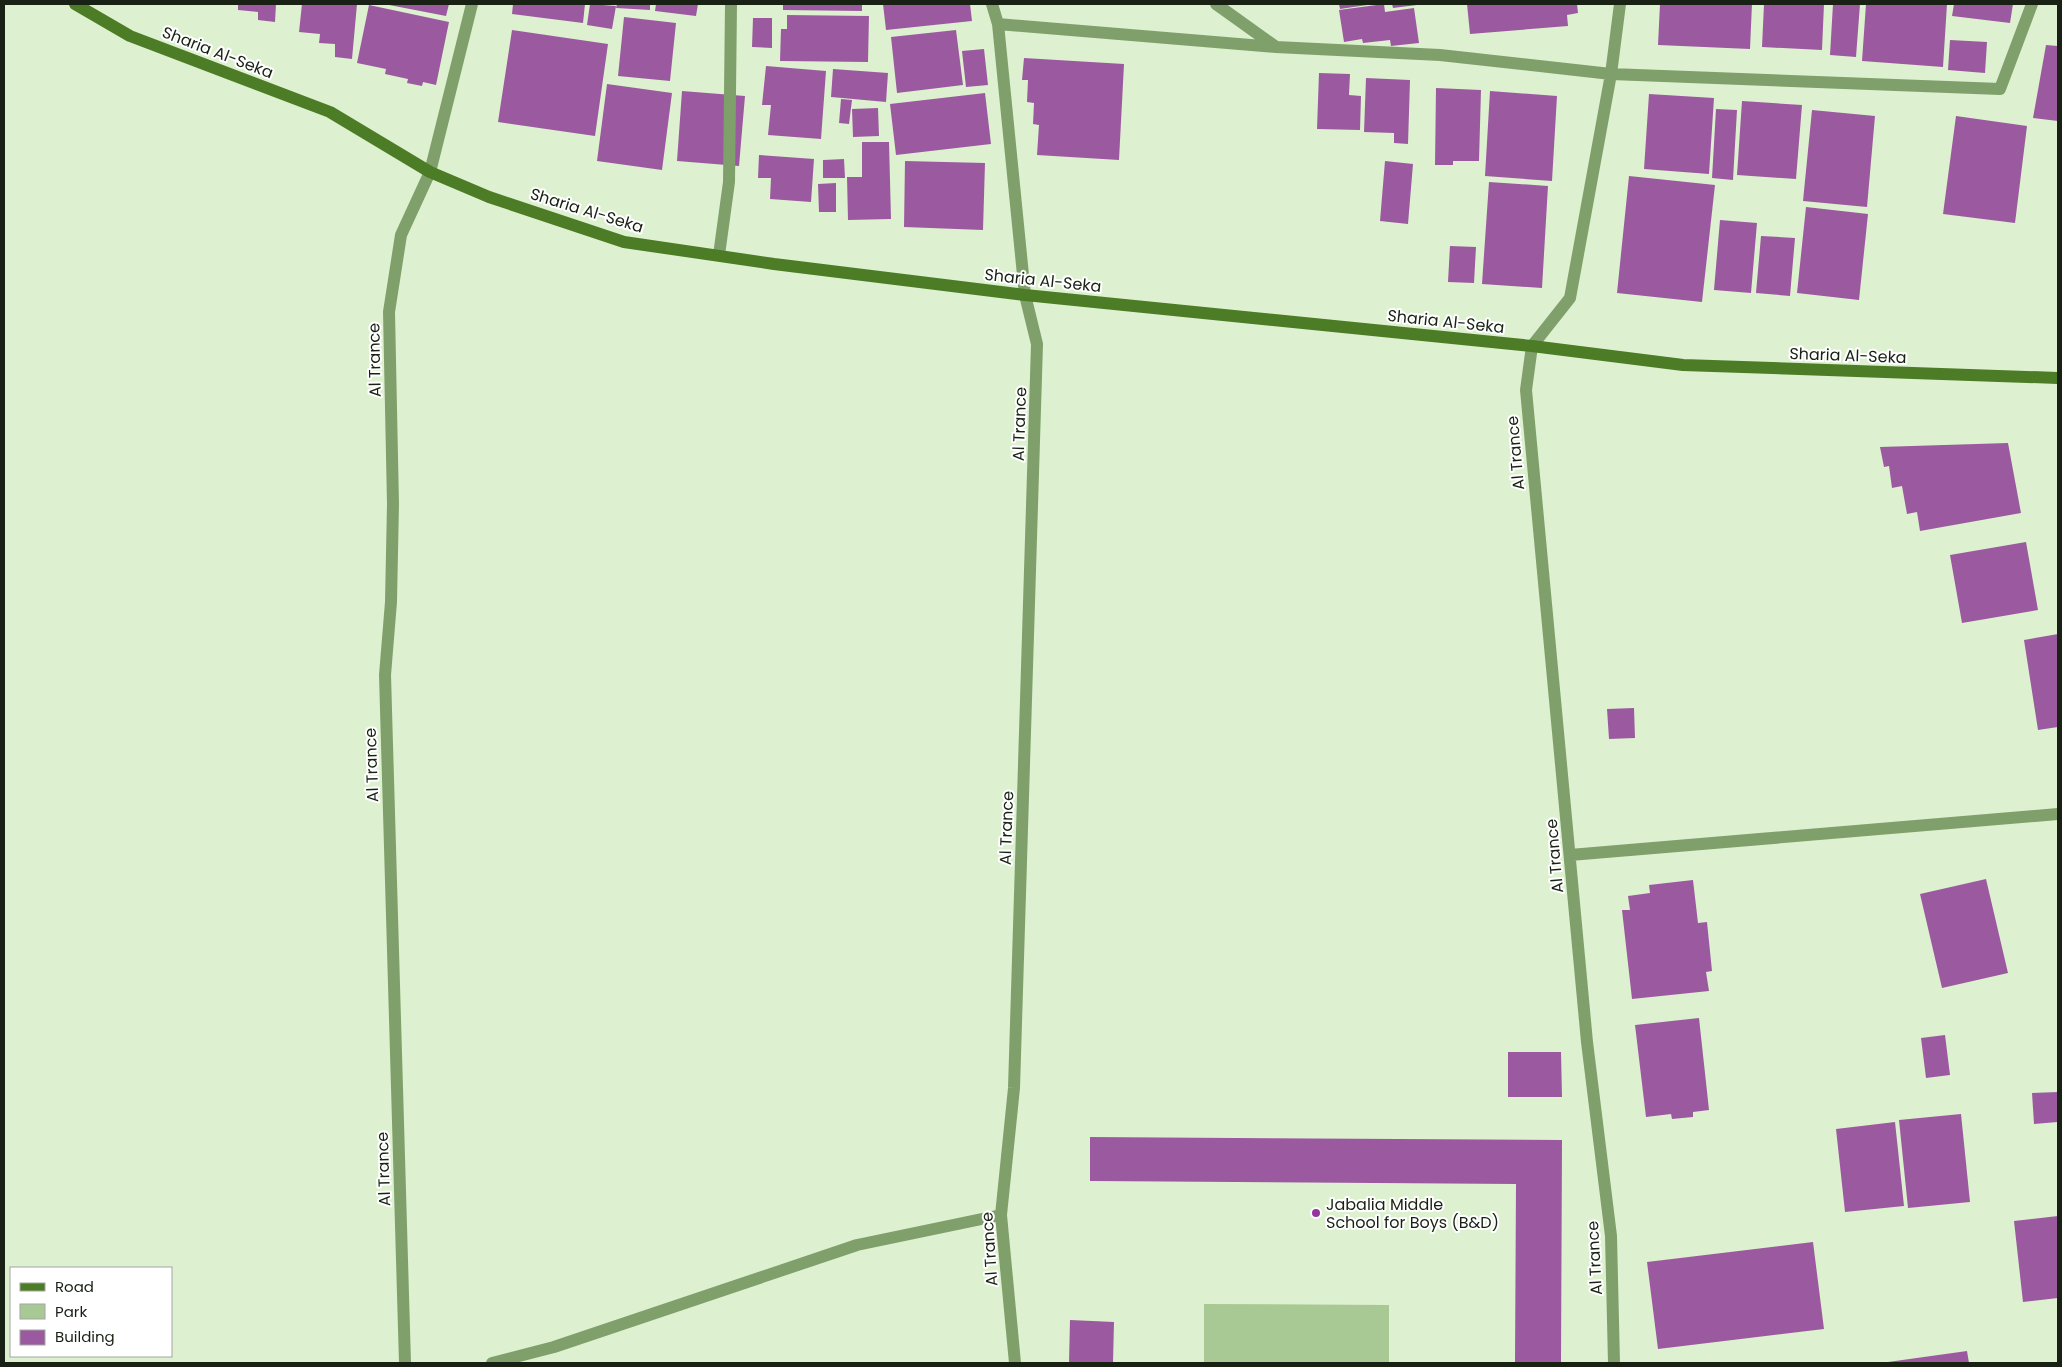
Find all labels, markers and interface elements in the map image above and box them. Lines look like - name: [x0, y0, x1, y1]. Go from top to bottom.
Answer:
- street label: Sharia Al-Seka: [159, 21, 277, 84]
- street label: Sharia Al-Seka: [527, 182, 646, 239]
- street label: Sharia Al-Seka: [983, 263, 1103, 298]
- street label: Sharia Al-Seka: [1386, 304, 1506, 339]
- street label: Al Trance: [362, 323, 387, 397]
- street label: Sharia Al-Seka: [1789, 342, 1907, 369]
- street label: Al Trance: [1007, 386, 1032, 462]
- street label: Al Trance: [1501, 415, 1530, 491]
- street label: Al Trance: [359, 727, 384, 803]
- street label: Al Trance: [994, 790, 1019, 866]
- street label: Al Trance: [1540, 818, 1569, 894]
- street label: Al Trance: [371, 1131, 396, 1207]
- place label: Jabalia Middle School for Boys (B&D): [1326, 1193, 1499, 1234]
- marker: Jabalia Middle School for Boys (B&D): [1310, 1207, 1322, 1219]
- street label: Al Trance: [975, 1211, 1004, 1287]
- street label: Al Trance: [1581, 1220, 1608, 1296]
- legend: [10, 1267, 172, 1357]
- text: Road: [55, 1276, 94, 1297]
- text: Park: [55, 1301, 87, 1322]
- text: Building: [55, 1326, 115, 1347]

